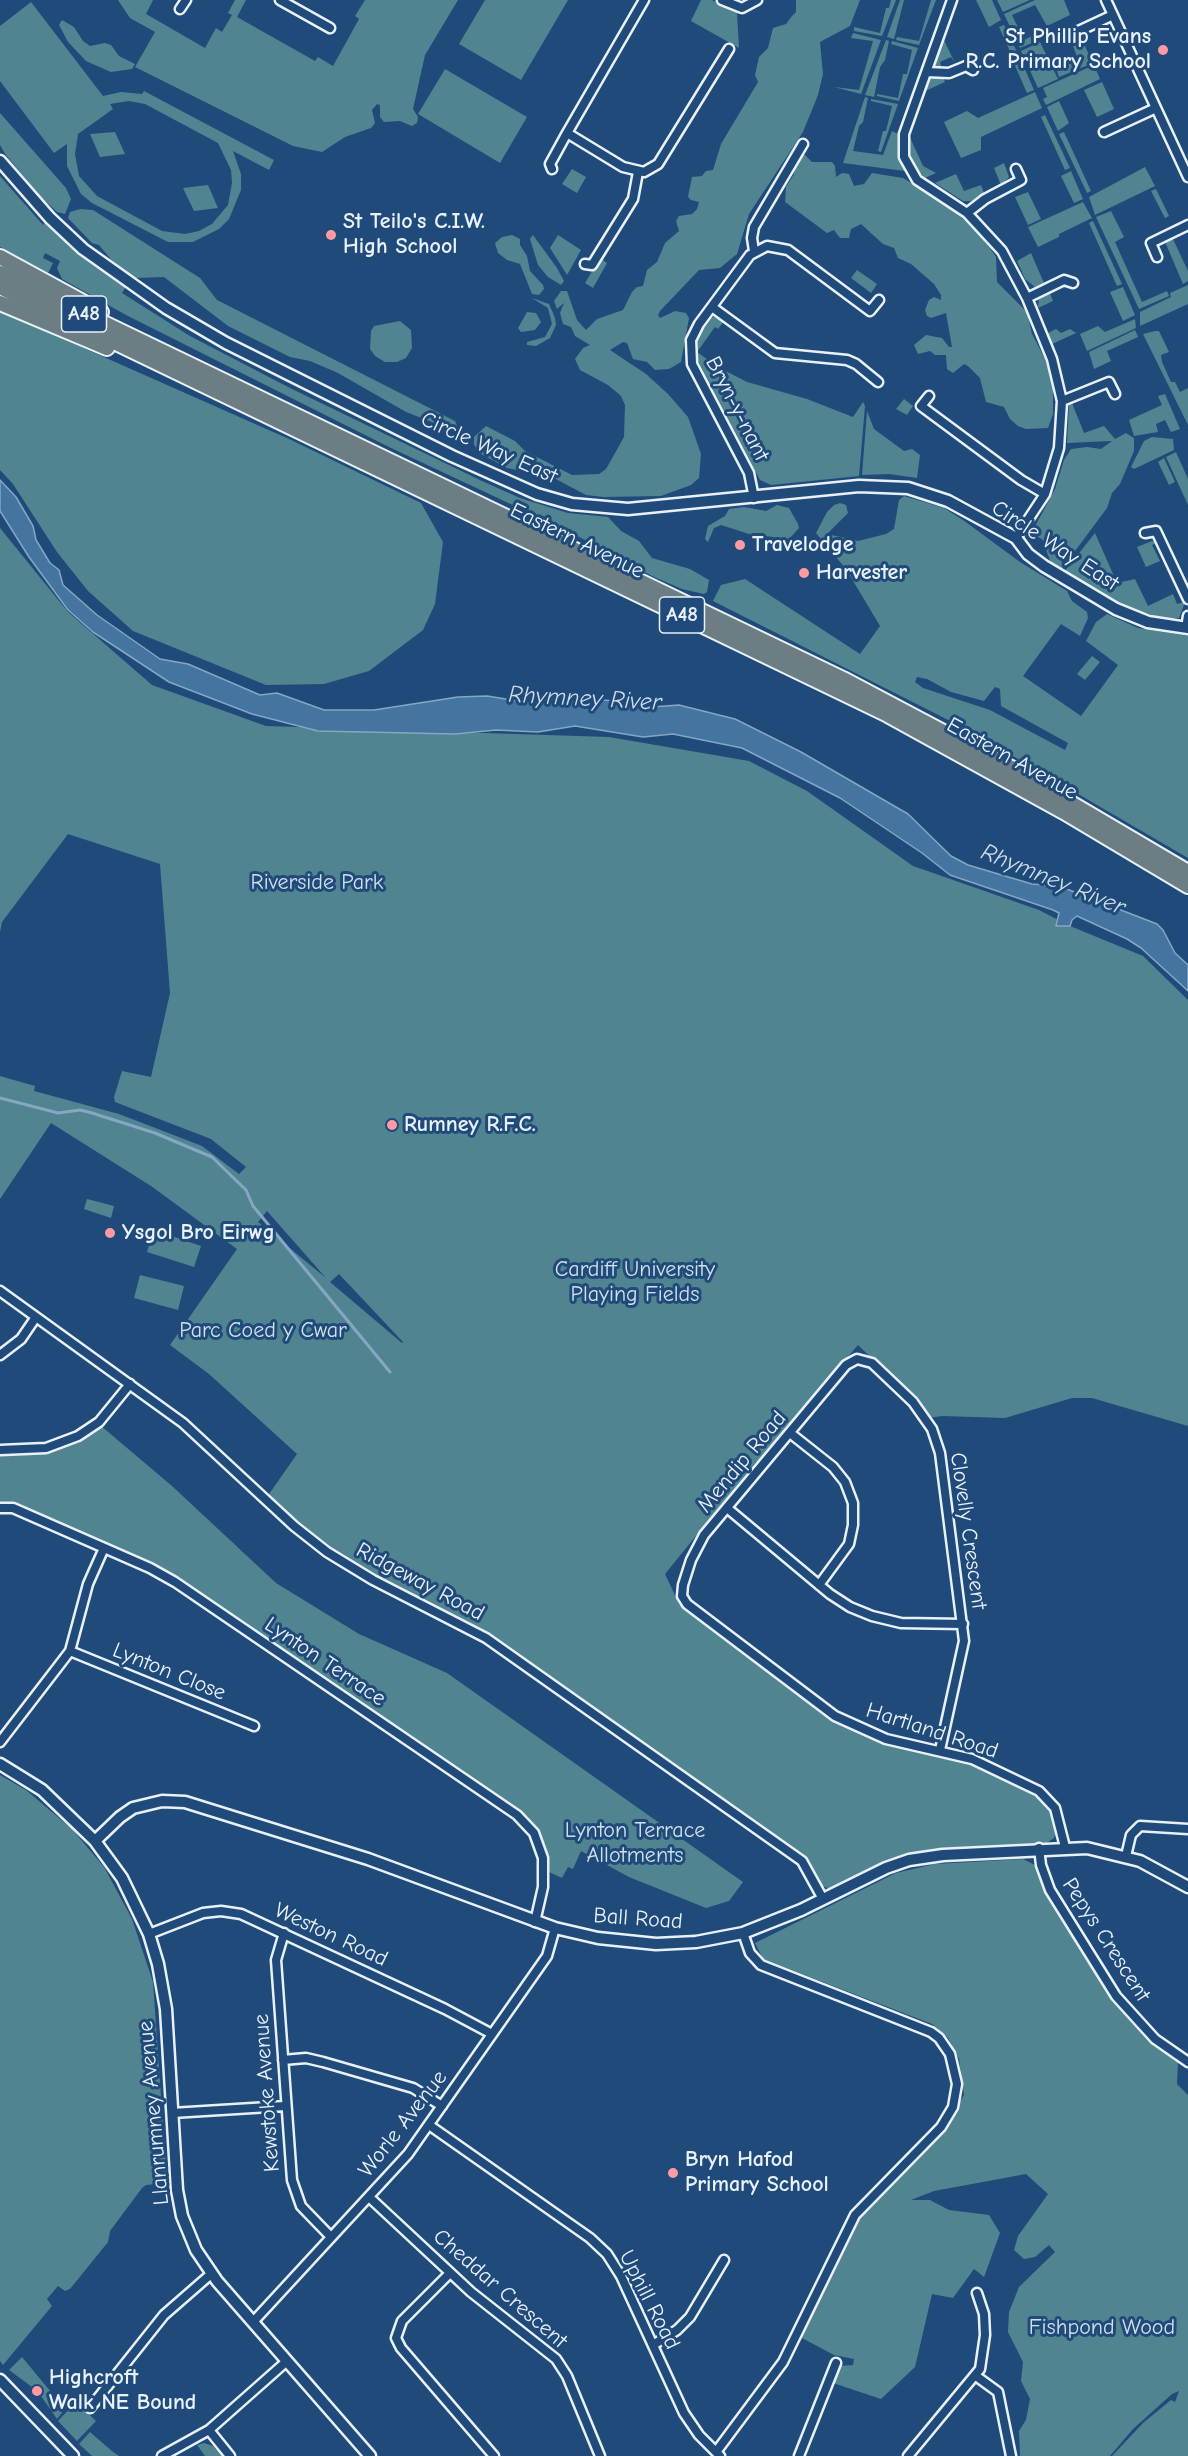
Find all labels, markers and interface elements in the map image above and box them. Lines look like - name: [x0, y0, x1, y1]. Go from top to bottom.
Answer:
- place label: St Phillip Evans R.C. Primary School: [965, 24, 1151, 76]
- marker: St Phillip Evans R.C. Primary School: [1156, 43, 1170, 57]
- place label: St Teilo's C.I.W. High School: [343, 209, 485, 260]
- marker: St Teilo's C.I.W. High School: [324, 228, 338, 242]
- road number: A48: [62, 296, 106, 332]
- street label: Bryn-y-nant: [699, 352, 775, 466]
- street label: Circle Way East: [417, 406, 561, 490]
- street label: Circle Way East: [986, 495, 1124, 597]
- street label: Eastern Avenue: [506, 497, 648, 585]
- place label: Travelodge: [752, 532, 854, 558]
- marker: Travelodge: [733, 538, 747, 552]
- place label: Harvester: [816, 560, 907, 586]
- marker: Harvester: [797, 566, 811, 580]
- road number: A48: [660, 597, 704, 633]
- water label: Rhymney River: [508, 681, 662, 717]
- street label: Eastern Avenue: [942, 712, 1082, 806]
- water label: Rhymney River: [977, 838, 1129, 922]
- park label: Riverside Park: [251, 870, 383, 896]
- place label: Rumney R.F.C.: [404, 1112, 536, 1138]
- marker: Rumney R.F.C.: [385, 1118, 399, 1132]
- place label: Ysgol Bro Eirwg: [122, 1220, 275, 1246]
- marker: Ysgol Bro Eirwg: [103, 1226, 117, 1240]
- park label: Cardiff University Playing Fields: [555, 1257, 715, 1308]
- park label: Parc Coed y Cwar: [179, 1318, 347, 1344]
- street label: Mendip Road: [692, 1406, 792, 1518]
- street label: Clovelly Crescent: [944, 1451, 992, 1611]
- street label: Ridgeway Road: [351, 1537, 489, 1627]
- street label: Lynton Terrace: [259, 1612, 391, 1712]
- street label: Lynton Close: [109, 1637, 229, 1707]
- street label: Hartland Road: [863, 1697, 1001, 1765]
- park label: Lynton Terrace Allotments: [565, 1818, 705, 1870]
- street label: Pepys Crescent: [1056, 1873, 1156, 2007]
- street label: Weston Road: [270, 1897, 392, 1973]
- street label: Ball Road: [592, 1903, 684, 1935]
- street label: Kewstoke Avenue: [248, 2013, 286, 2173]
- street label: Llanrumney Avenue: [133, 2020, 175, 2206]
- street label: Worle Avenue: [353, 2065, 453, 2183]
- place label: Bryn Hafod Primary School: [685, 2147, 829, 2198]
- marker: Bryn Hafod Primary School: [666, 2166, 680, 2180]
- street label: Cheddar Crescent: [428, 2224, 572, 2354]
- street label: Uphill Road: [613, 2246, 685, 2354]
- park label: Fishpond Wood: [1029, 2315, 1175, 2341]
- place label: Highcroft Walk NE Bound: [49, 2365, 196, 2416]
- marker: Highcroft Walk NE Bound: [30, 2384, 44, 2398]

